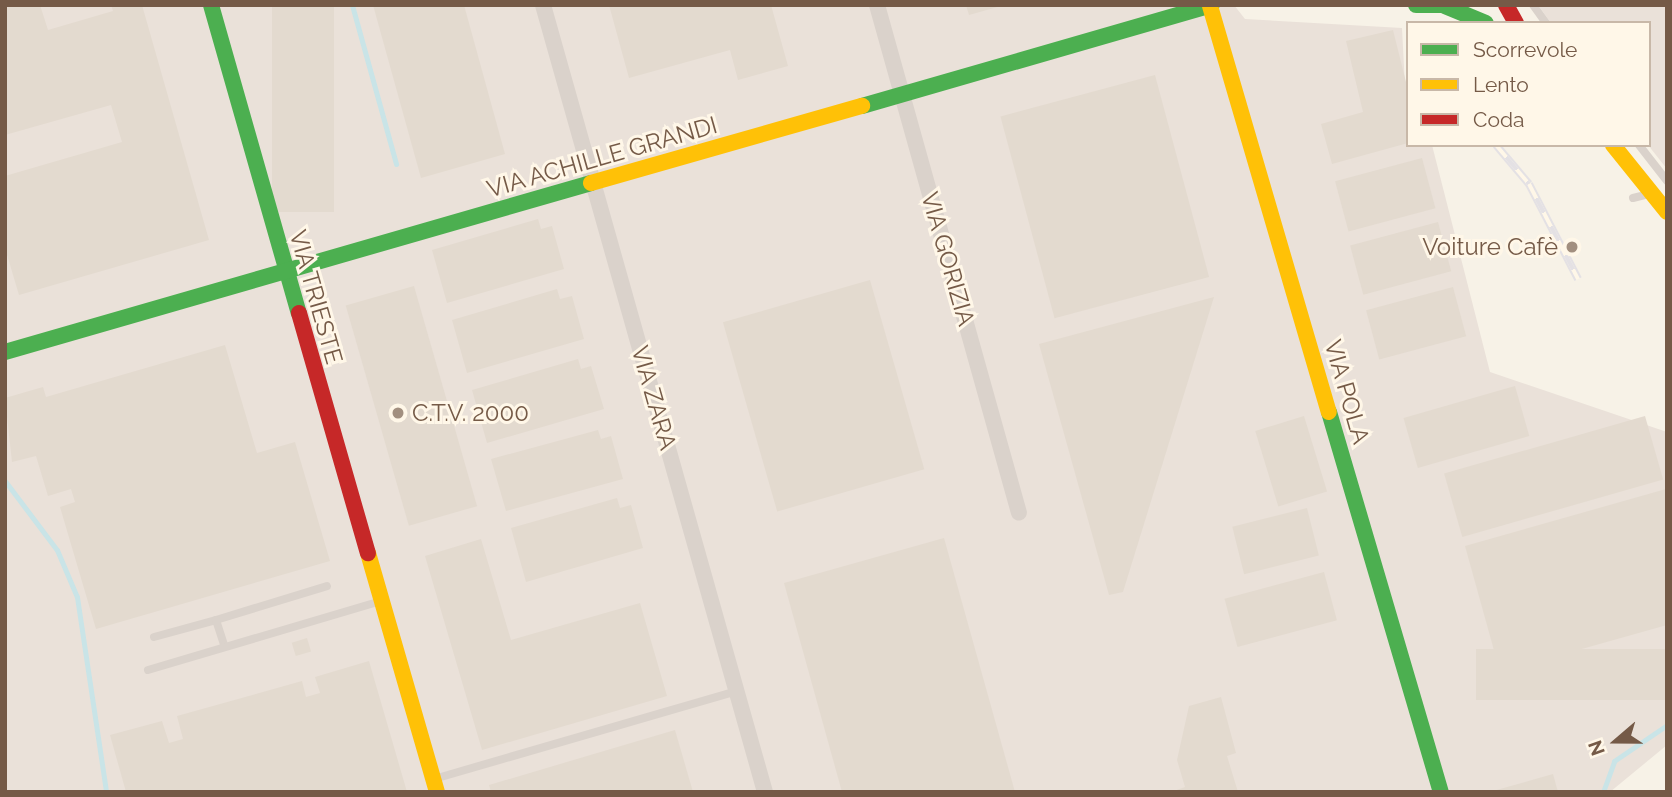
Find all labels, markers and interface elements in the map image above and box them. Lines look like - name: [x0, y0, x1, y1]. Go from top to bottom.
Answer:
- legend: [1406, 21, 1651, 147]
- text: Scorrevole: [1473, 37, 1577, 62]
- text: Lento: [1473, 72, 1529, 97]
- text: Coda: [1473, 107, 1524, 132]
- street label: VIA ACHILLE GRANDI: [483, 110, 721, 204]
- street label: VIA GORIZIA: [915, 188, 981, 330]
- street label: VIA TRIESTE: [283, 226, 349, 368]
- place label: Voiture Cafè: [1422, 233, 1558, 261]
- marker: Voiture Cafè: [1564, 239, 1580, 255]
- street label: VIA POLA: [1318, 336, 1376, 448]
- street label: VIA ZARA: [625, 342, 683, 454]
- place label: C.T.V. 2000: [412, 399, 529, 427]
- marker: C.T.V. 2000: [390, 405, 406, 421]
- north arrow: [1581, 706, 1651, 776]
- text: N: [1583, 738, 1609, 759]

